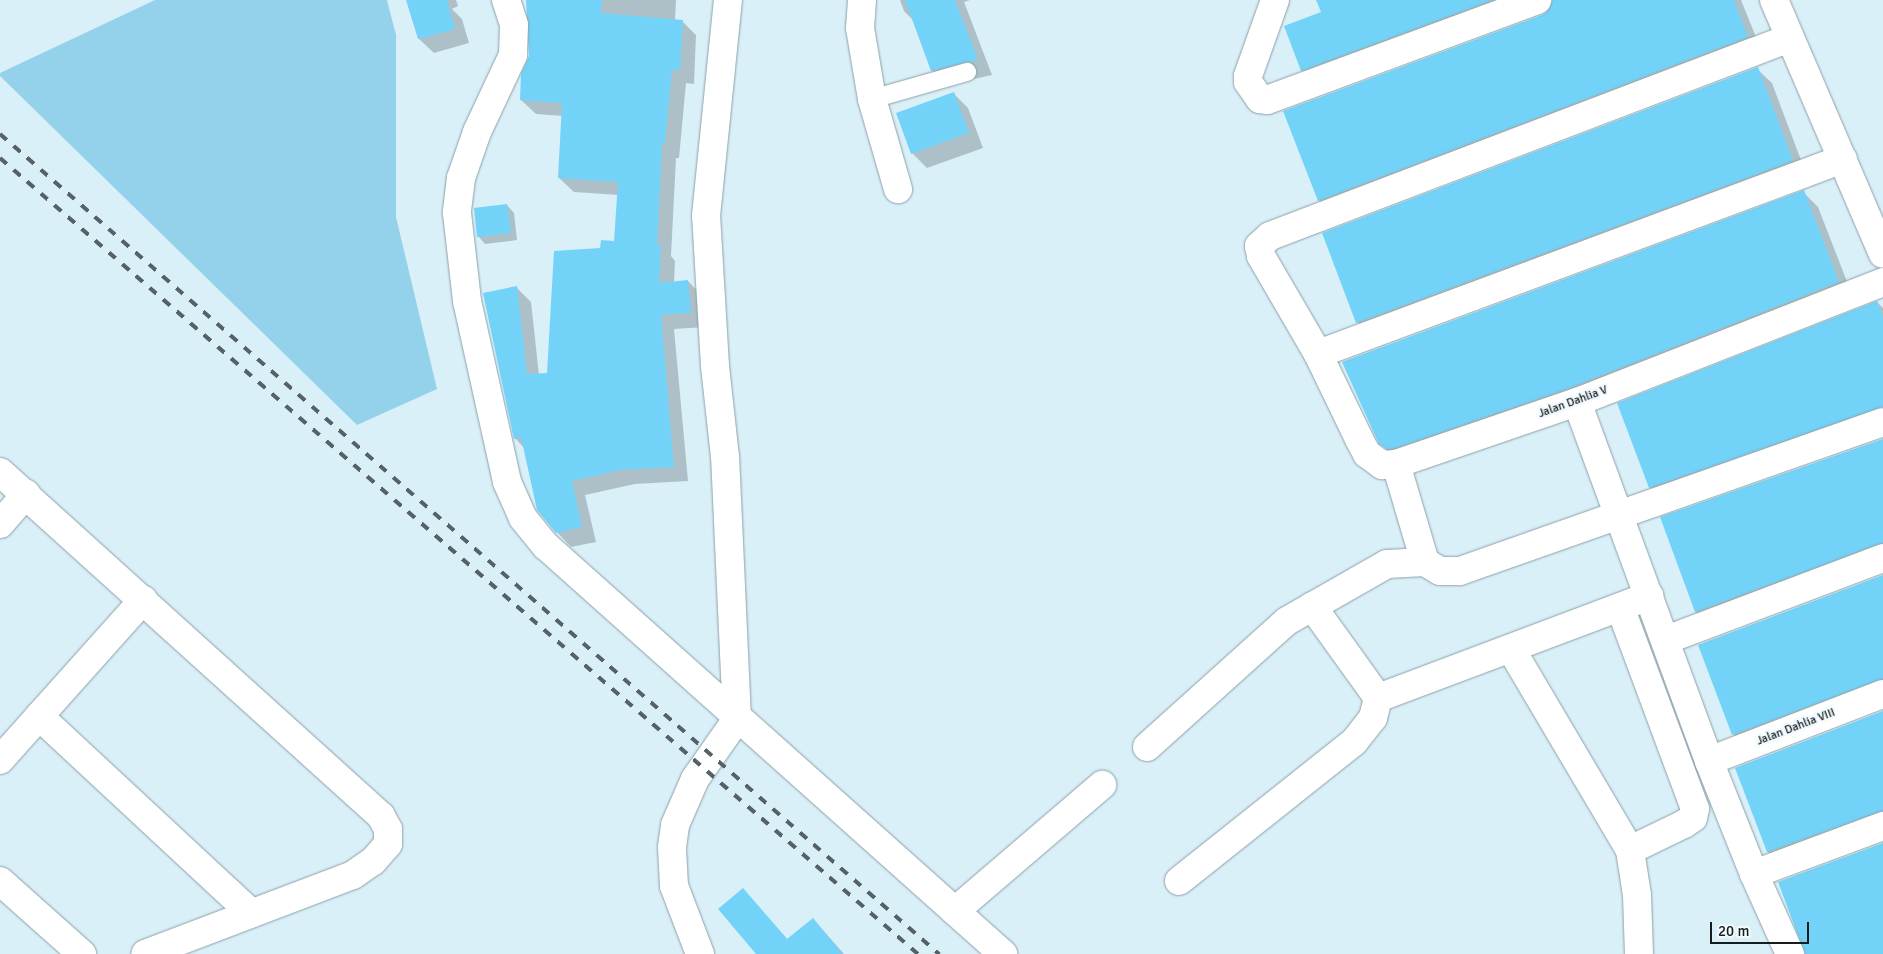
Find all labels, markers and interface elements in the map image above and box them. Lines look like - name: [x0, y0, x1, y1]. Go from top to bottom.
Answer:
- street label: Jalan Dahlia V: [1536, 383, 1610, 421]
- street label: Jalan Dahlia VIII: [1755, 705, 1837, 749]
- scale bar: [1713, 912, 1812, 944]
- text: 20 m: [1718, 922, 1749, 940]

